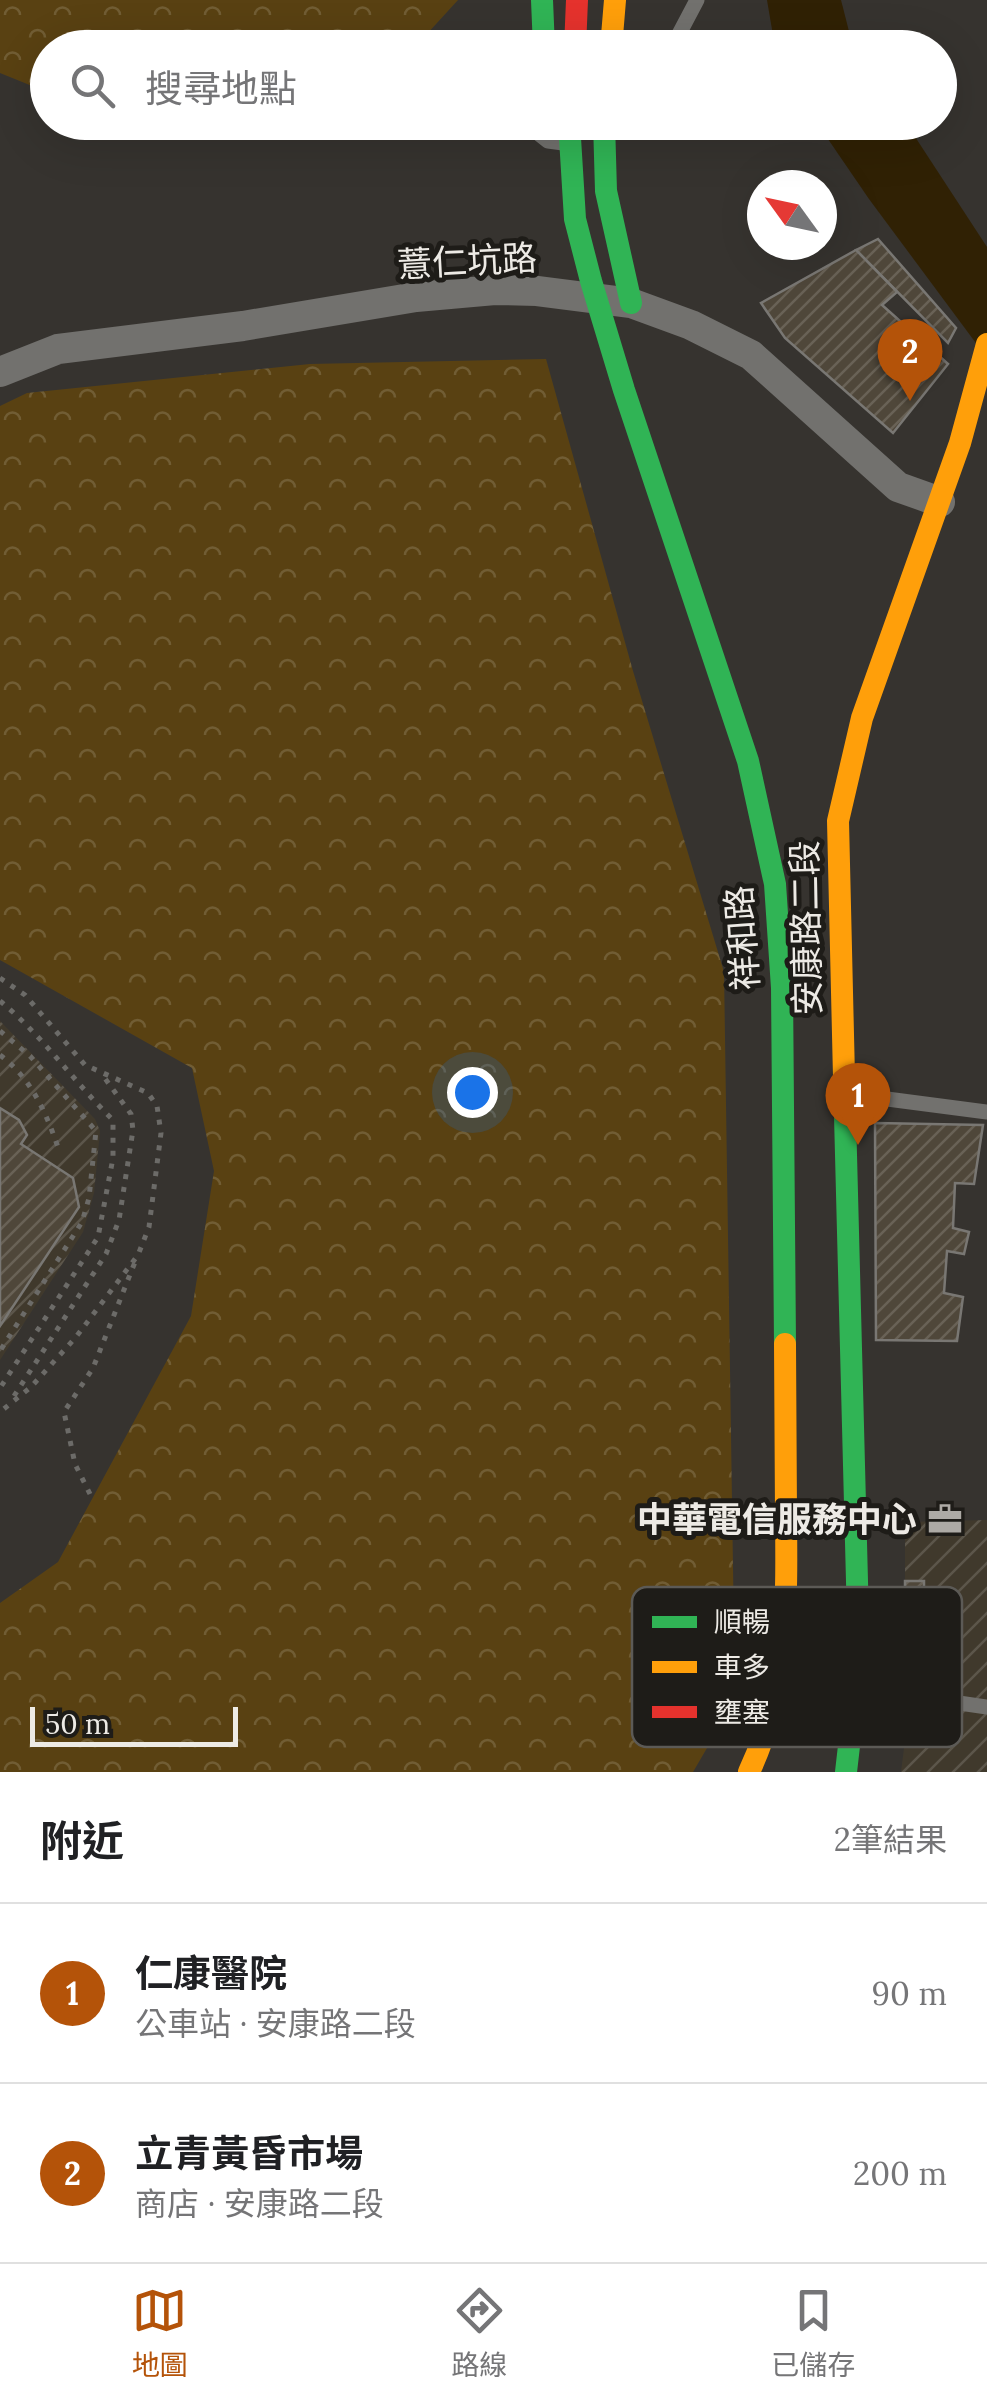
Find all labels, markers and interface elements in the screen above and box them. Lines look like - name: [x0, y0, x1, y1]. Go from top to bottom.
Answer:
- search box: [30, 30, 957, 140]
- icon: search: [65, 58, 120, 113]
- text: 搜尋地點: [145, 64, 297, 112]
- north arrow: [747, 170, 837, 260]
- street label: 薏仁坑路: [396, 235, 538, 287]
- pin: 2: [878, 318, 942, 401]
- street label: 安康路二段: [782, 840, 830, 1016]
- street label: 祥和路: [716, 884, 768, 992]
- pin: 1: [826, 1062, 890, 1145]
- your location: [447, 1067, 498, 1118]
- place label: 中華電信服務中心: [637, 1497, 917, 1542]
- office icon: 中華電信服務中心: [926, 1500, 964, 1538]
- legend: [632, 1587, 962, 1747]
- text: 順暢: [714, 1604, 770, 1640]
- text: 車多: [714, 1649, 770, 1685]
- text: 壅塞: [714, 1694, 770, 1730]
- scale bar: [30, 1702, 238, 1746]
- text: 50 m: [45, 1706, 110, 1742]
- text: 附近: [40, 1814, 124, 1868]
- text: 2筆結果: [834, 1819, 947, 1860]
- text: 仁康醫院: [135, 1949, 287, 1997]
- text: 1: [66, 1973, 79, 2014]
- text: 90 m: [872, 1973, 947, 2014]
- text: 公車站 · 安康路二段: [135, 2003, 416, 2044]
- text: 立青黃昏市場: [135, 2129, 363, 2177]
- text: 2: [64, 2153, 81, 2194]
- text: 200 m: [853, 2153, 947, 2194]
- text: 商店 · 安康路二段: [135, 2183, 384, 2224]
- tab: 地圖: [132, 2283, 188, 2383]
- tab: 路線: [451, 2283, 507, 2383]
- tab: 已儲存: [771, 2283, 855, 2383]

